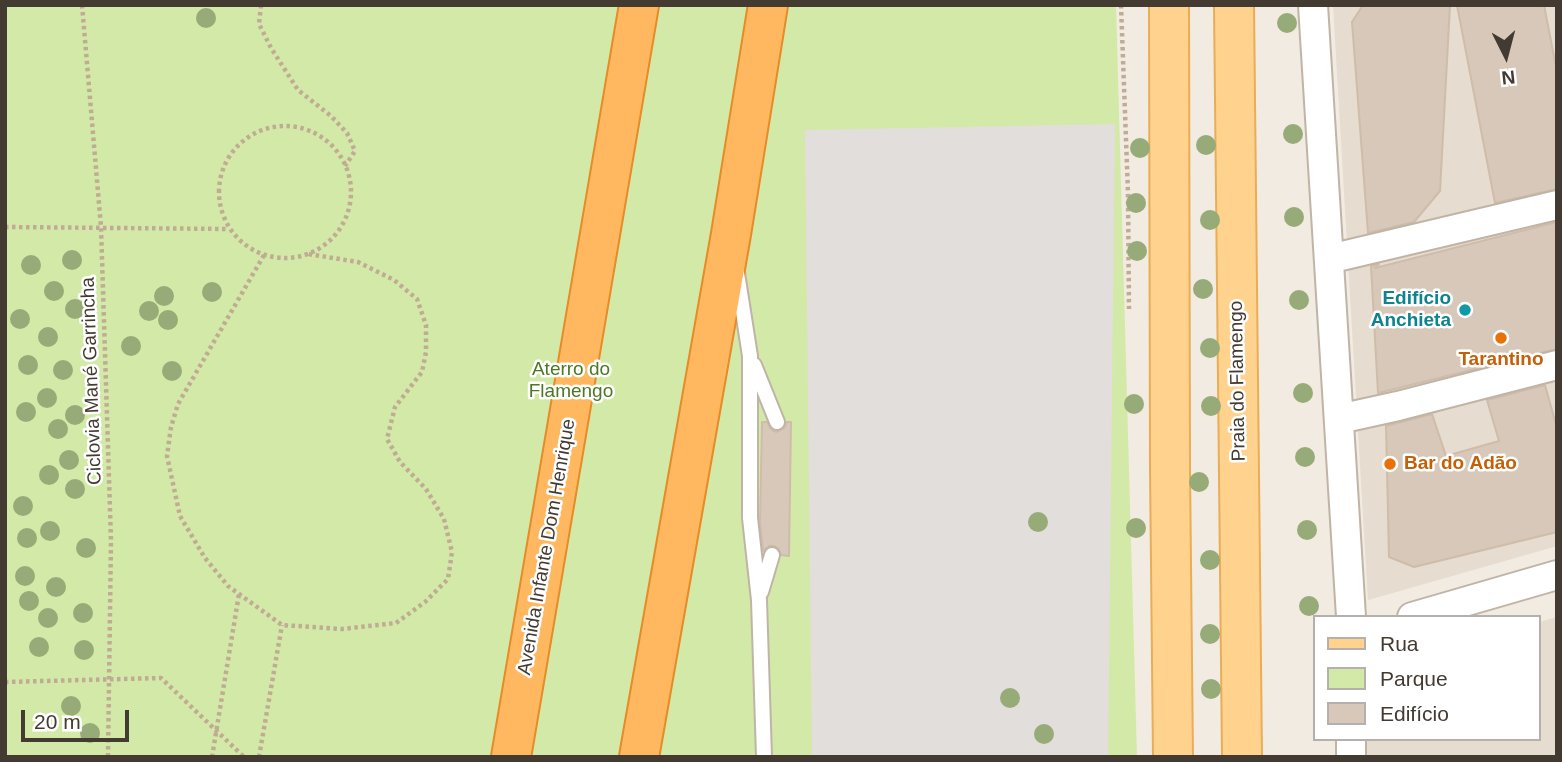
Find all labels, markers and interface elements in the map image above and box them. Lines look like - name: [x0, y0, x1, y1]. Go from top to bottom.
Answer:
- north arrow: [1471, 21, 1541, 91]
- text: N: [1500, 66, 1516, 89]
- street label: Ciclovia Mané Garrincha: [77, 277, 107, 485]
- place label: Edifício Anchieta: [1371, 288, 1451, 332]
- street label: Praia do Flamengo: [1225, 301, 1251, 461]
- marker: Edifício Anchieta: [1457, 302, 1473, 318]
- marker: Tarantino: [1493, 330, 1509, 346]
- place label: Tarantino: [1458, 349, 1544, 371]
- park label: Aterro do Flamengo: [529, 359, 613, 403]
- street label: Avenida Infante Dom Henrique: [513, 417, 581, 677]
- place label: Bar do Adão: [1404, 453, 1517, 475]
- marker: Bar do Adão: [1382, 456, 1398, 472]
- legend: [1314, 615, 1541, 741]
- text: Rua: [1380, 632, 1419, 655]
- text: Parque: [1380, 667, 1448, 690]
- scale bar: [24, 696, 133, 740]
- text: Edifício: [1380, 702, 1449, 725]
- text: 20 m: [34, 710, 81, 733]

